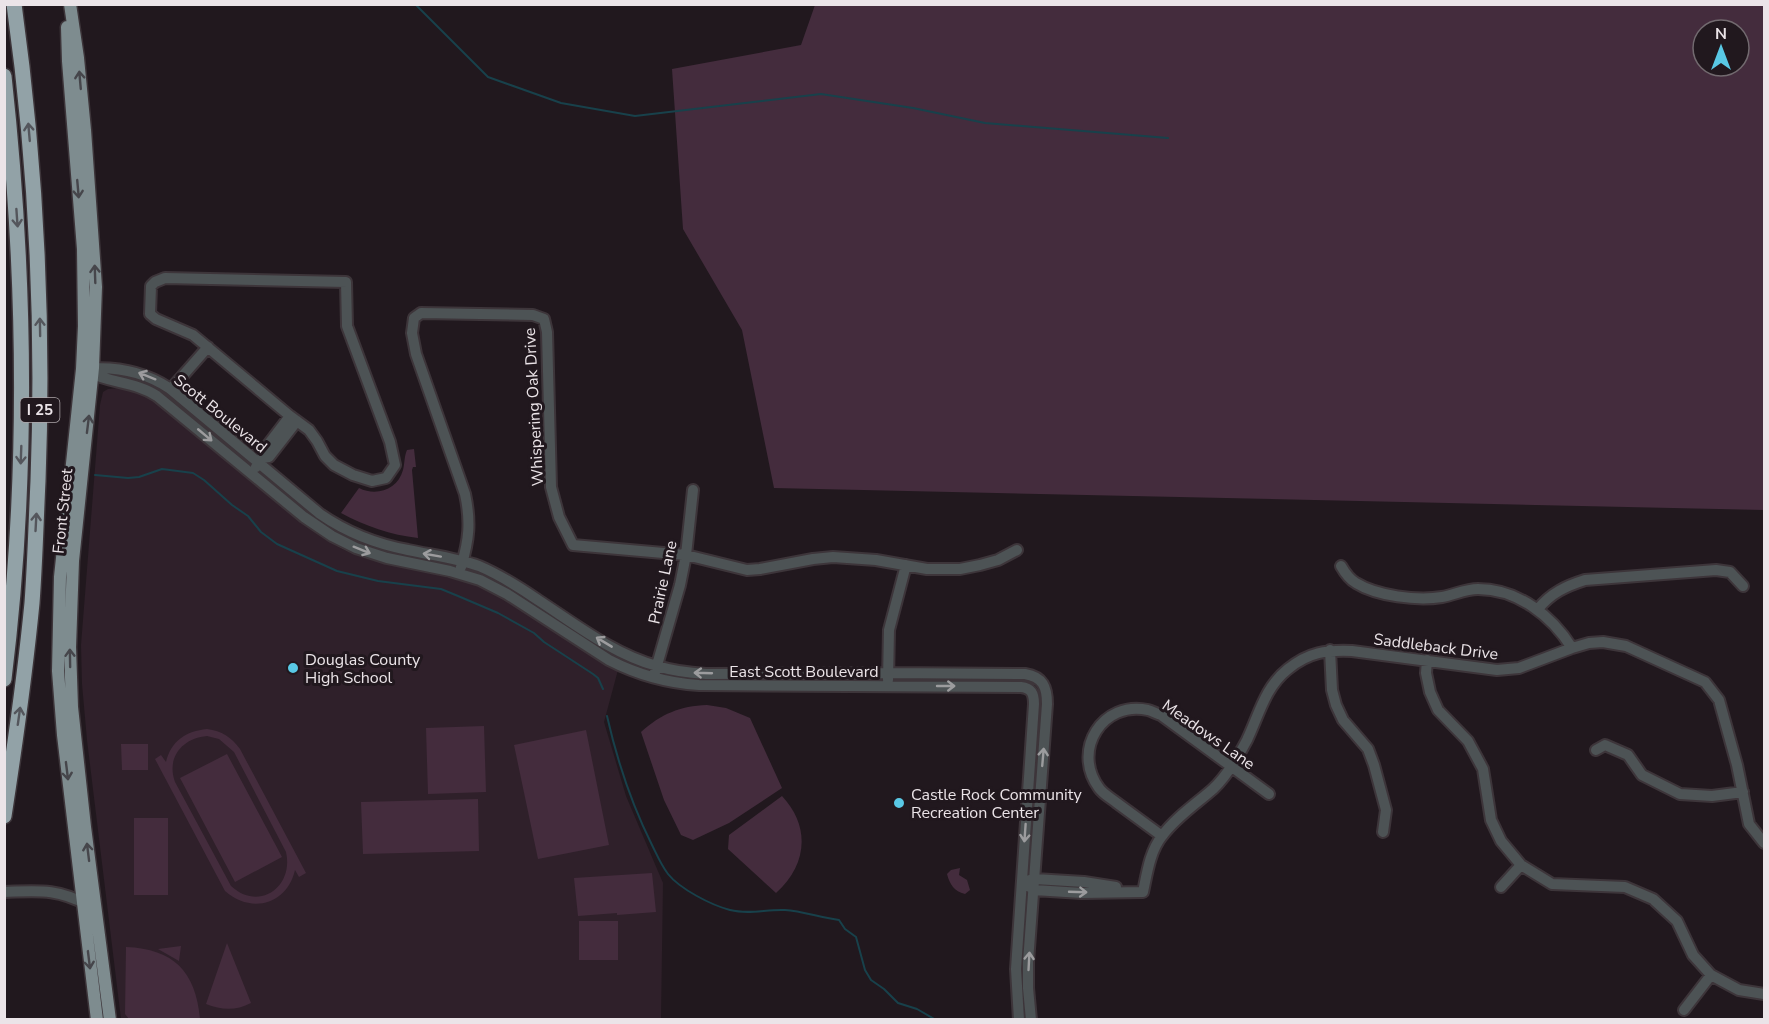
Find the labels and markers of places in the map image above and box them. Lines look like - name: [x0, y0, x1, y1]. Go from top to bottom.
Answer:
- place label: Douglas County High School: [305, 649, 421, 689]
- marker: Douglas County High School: [286, 661, 300, 675]
- place label: Castle Rock Community Recreation Center: [911, 784, 1082, 824]
- marker: Castle Rock Community Recreation Center: [892, 796, 906, 810]

